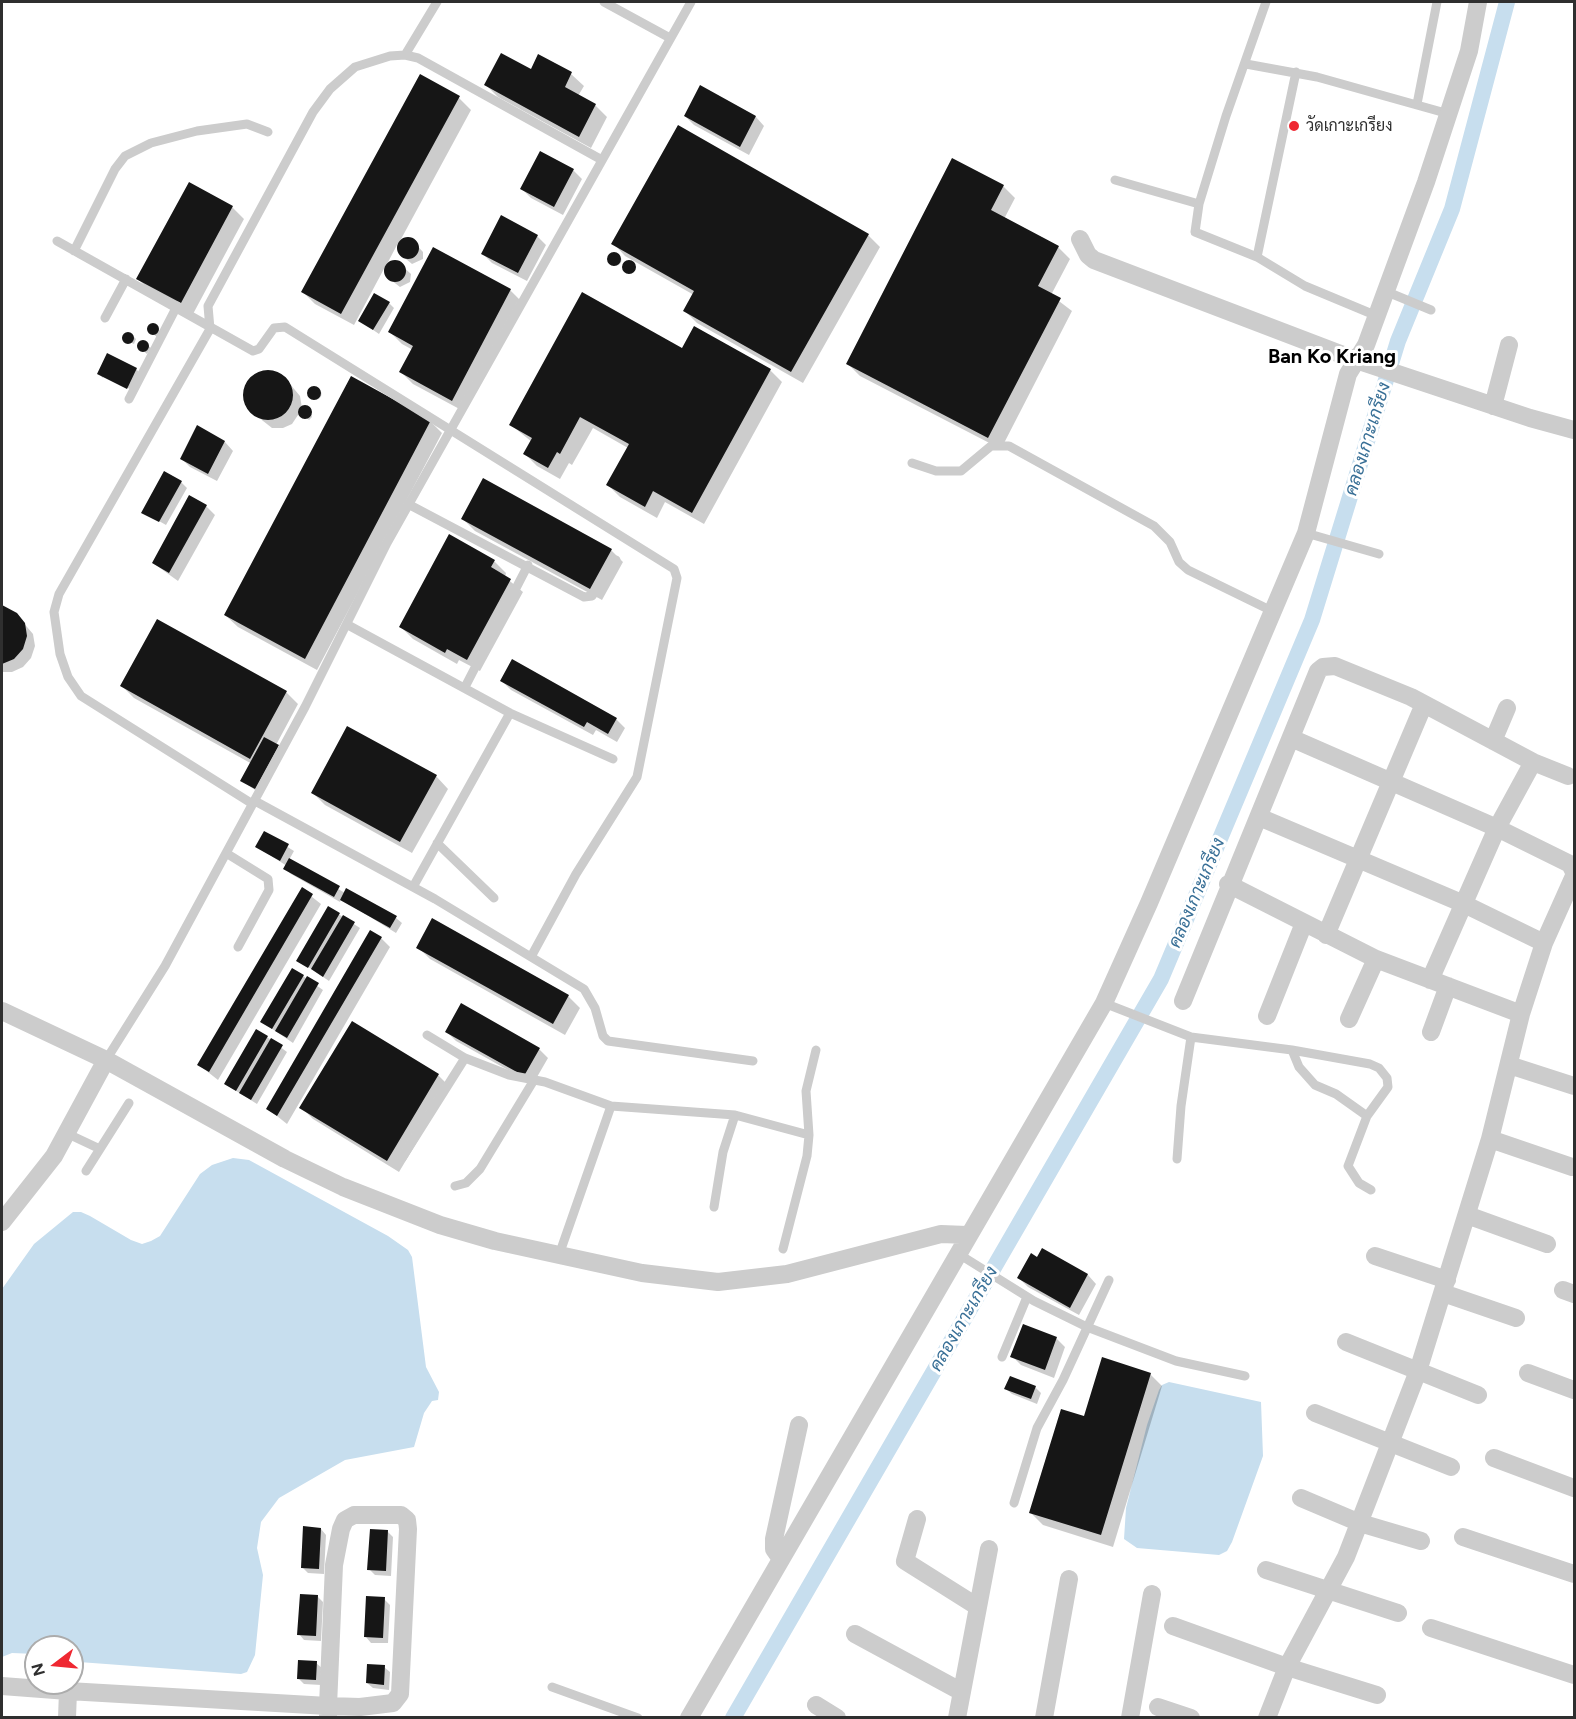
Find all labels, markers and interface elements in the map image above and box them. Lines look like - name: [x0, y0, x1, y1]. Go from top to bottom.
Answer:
- place label: วัดเกาะเกรียง: [1306, 116, 1392, 136]
- marker: วัดเกาะเกรียง: [1287, 119, 1301, 133]
- district label: Ban Ko Kriang: [1268, 345, 1396, 369]
- water label: คลองเกาะเกรียง: [1341, 380, 1395, 498]
- water label: คลองเกาะเกรียง: [1164, 835, 1230, 951]
- water label: คลองเกาะเกรียง: [925, 1263, 1003, 1375]
- north arrow: [24, 1635, 84, 1695]
- text: N: [27, 1661, 49, 1678]

